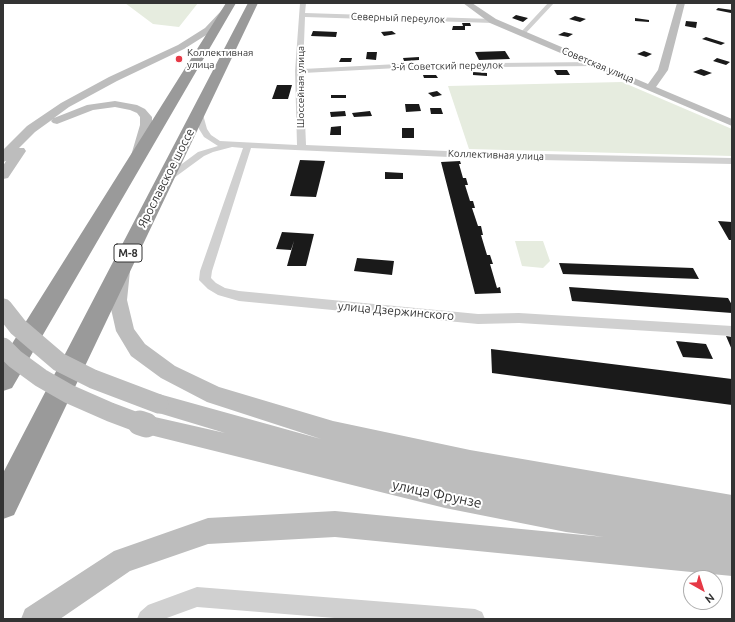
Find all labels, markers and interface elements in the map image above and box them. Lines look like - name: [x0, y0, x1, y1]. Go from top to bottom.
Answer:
- street label: Северный переулок: [351, 10, 445, 26]
- street label: Советская улица: [560, 44, 636, 86]
- street label: Шоссейная улица: [295, 46, 307, 128]
- place label: Коллективная улица: [187, 47, 253, 70]
- marker: Коллективная улица: [174, 54, 184, 64]
- street label: 3-й Советский переулок: [391, 59, 503, 73]
- street label: Ярославское шоссе: [135, 126, 197, 230]
- street label: Коллективная улица: [448, 147, 544, 163]
- road number: М-8: [114, 244, 142, 262]
- street label: улица Дзержинского: [337, 299, 455, 323]
- street label: улица Фрунзе: [391, 476, 483, 512]
- north arrow: [683, 570, 723, 610]
- text: N: [703, 591, 717, 606]

